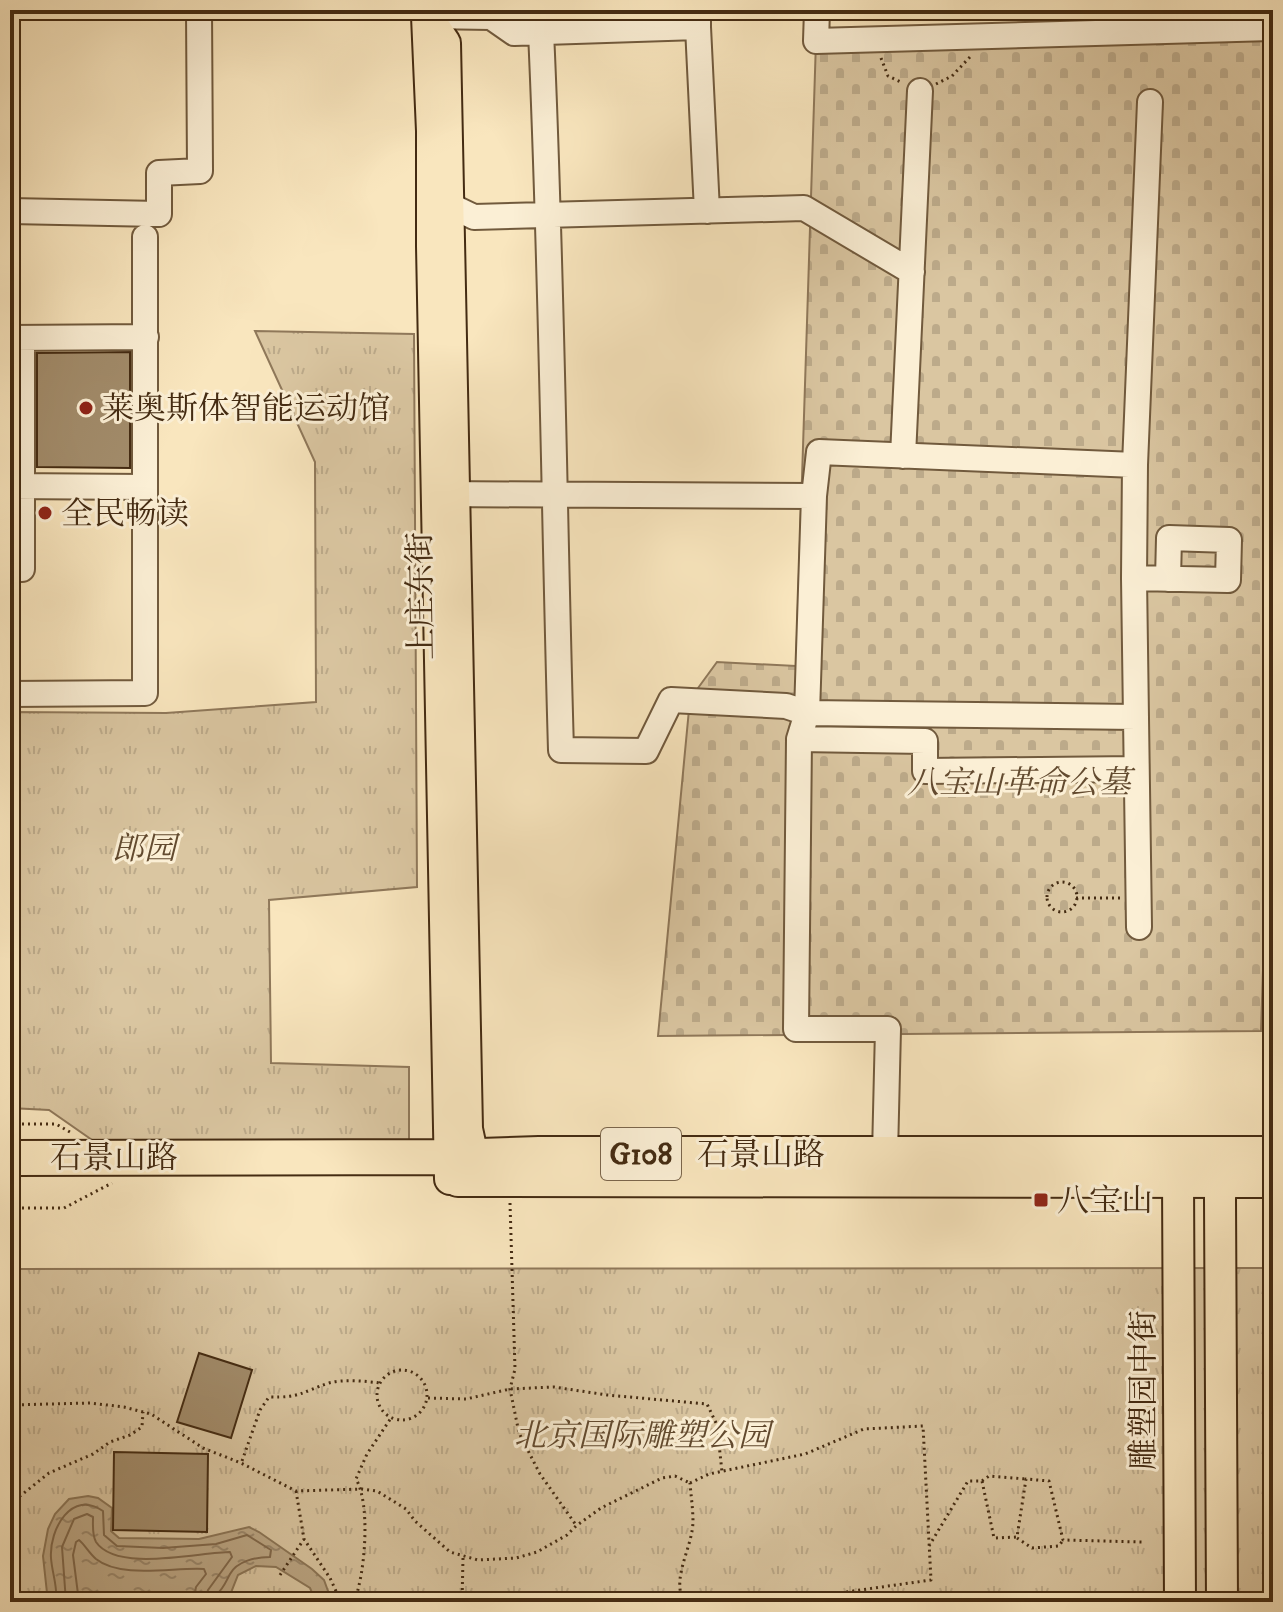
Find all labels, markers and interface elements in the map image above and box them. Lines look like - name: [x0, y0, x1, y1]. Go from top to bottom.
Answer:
- place label: 莱奥斯体智能运动馆: [102, 390, 390, 430]
- marker: 莱奥斯体智能运动馆: [77, 399, 95, 417]
- place label: 全民畅读: [61, 495, 189, 535]
- marker: 全民畅读: [36, 504, 54, 522]
- street label: 上庄东街: [401, 532, 443, 660]
- park label: 八宝山革命公墓: [907, 764, 1136, 804]
- park label: 郎园: [112, 830, 181, 870]
- road number: G108: [601, 1128, 681, 1180]
- street label: 石景山路: [697, 1136, 825, 1176]
- street label: 石景山路: [50, 1139, 178, 1179]
- place label: 八宝山: [1057, 1182, 1153, 1222]
- marker: 八宝山: [1032, 1191, 1050, 1209]
- street label: 雕塑园中街: [1125, 1310, 1165, 1470]
- park label: 北京国际雕塑公园: [514, 1417, 775, 1457]

